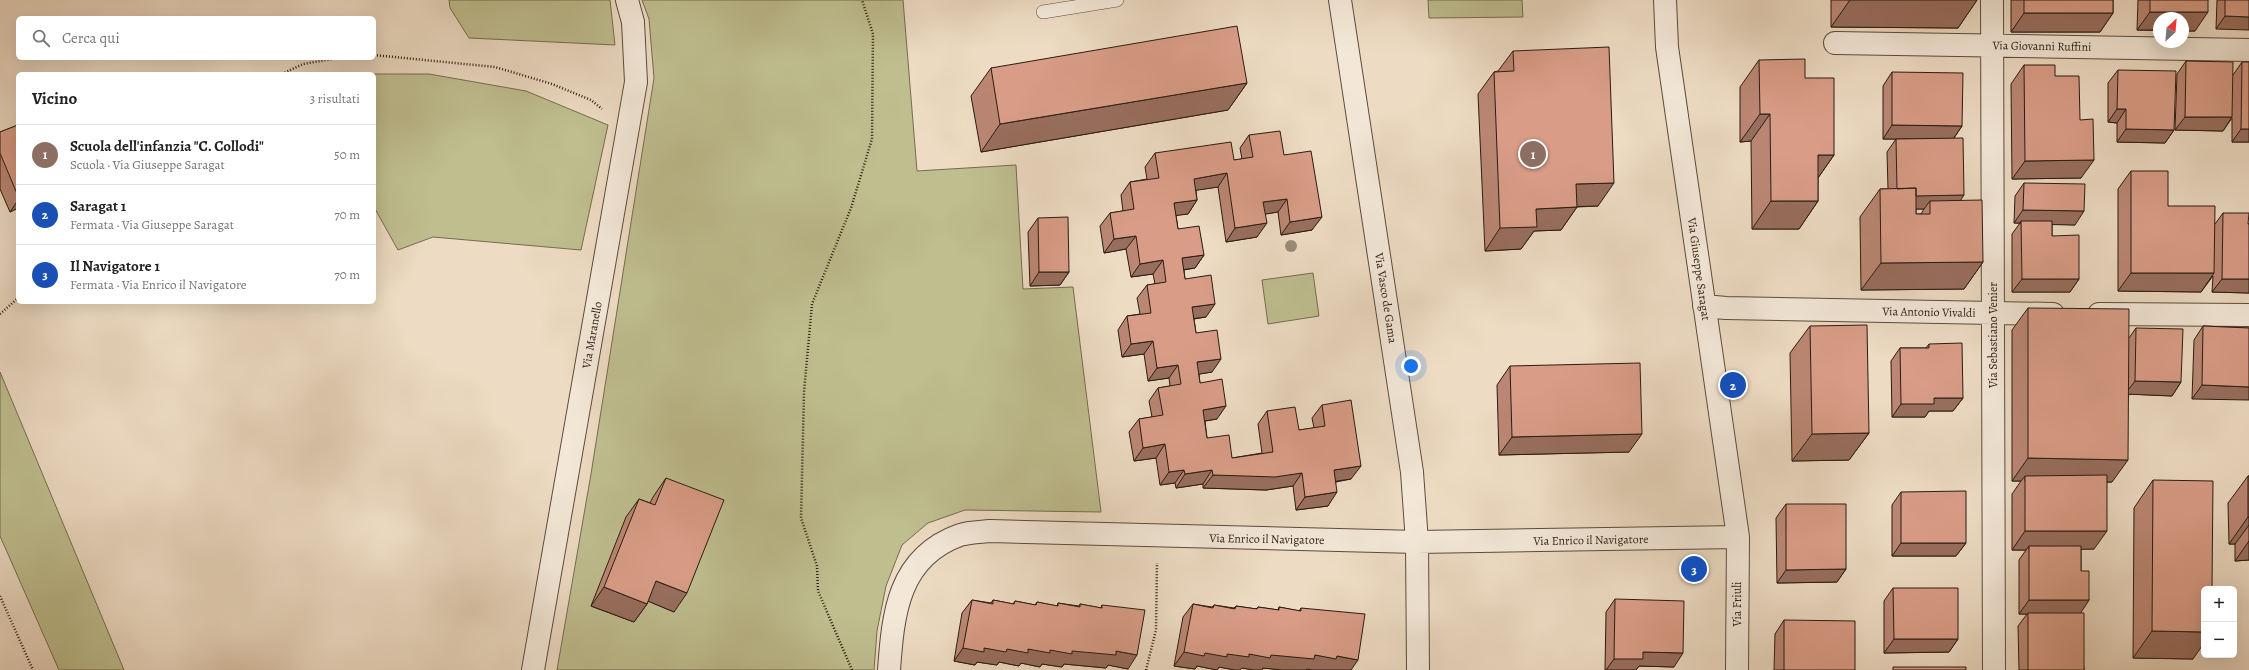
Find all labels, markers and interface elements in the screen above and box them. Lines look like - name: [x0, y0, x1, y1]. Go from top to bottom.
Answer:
- north arrow: [2153, 12, 2189, 48]
- search box: [16, 16, 376, 60]
- icon: search: [30, 27, 52, 49]
- text: Cerca qui: [62, 28, 120, 48]
- street label: Via Giovanni Ruffini: [1991, 37, 2092, 55]
- text: Vicino: [32, 87, 77, 110]
- text: 3 risultati: [310, 90, 360, 107]
- text: Scuola dell'infanzia "C. Collodi": [70, 136, 264, 156]
- pin: 1: [1520, 139, 1546, 169]
- text: 1: [43, 146, 47, 163]
- text: 50 m: [334, 146, 360, 163]
- text: Scuola · Via Giuseppe Saragat: [70, 156, 225, 173]
- text: Saragat 1: [70, 196, 126, 216]
- text: 2: [42, 206, 48, 223]
- text: 70 m: [334, 206, 360, 223]
- text: Fermata · Via Giuseppe Saragat: [70, 216, 234, 233]
- street label: Via Giuseppe Saragat: [1684, 216, 1714, 321]
- street label: Via Vasco de Gama: [1371, 251, 1401, 345]
- text: Il Navigatore 1: [70, 256, 160, 276]
- text: 3: [42, 266, 48, 283]
- text: 70 m: [334, 266, 360, 283]
- text: Fermata · Via Enrico il Navigatore: [70, 276, 247, 293]
- street label: Via Sebastiano Venier: [1985, 282, 2001, 389]
- street label: Via Maranello: [578, 300, 606, 371]
- street label: Via Antonio Vivaldi: [1881, 303, 1976, 321]
- your location: [1401, 356, 1421, 376]
- pin: 2: [1720, 370, 1746, 400]
- street label: Via Enrico il Navigatore: [1208, 530, 1325, 548]
- street label: Via Enrico il Navigatore: [1532, 531, 1649, 549]
- pin: 3: [1681, 554, 1707, 584]
- street label: Via Friuli: [1729, 582, 1745, 627]
- map controls: [2201, 586, 2237, 658]
- button: +: [2201, 586, 2237, 622]
- button: −: [2201, 622, 2237, 658]

